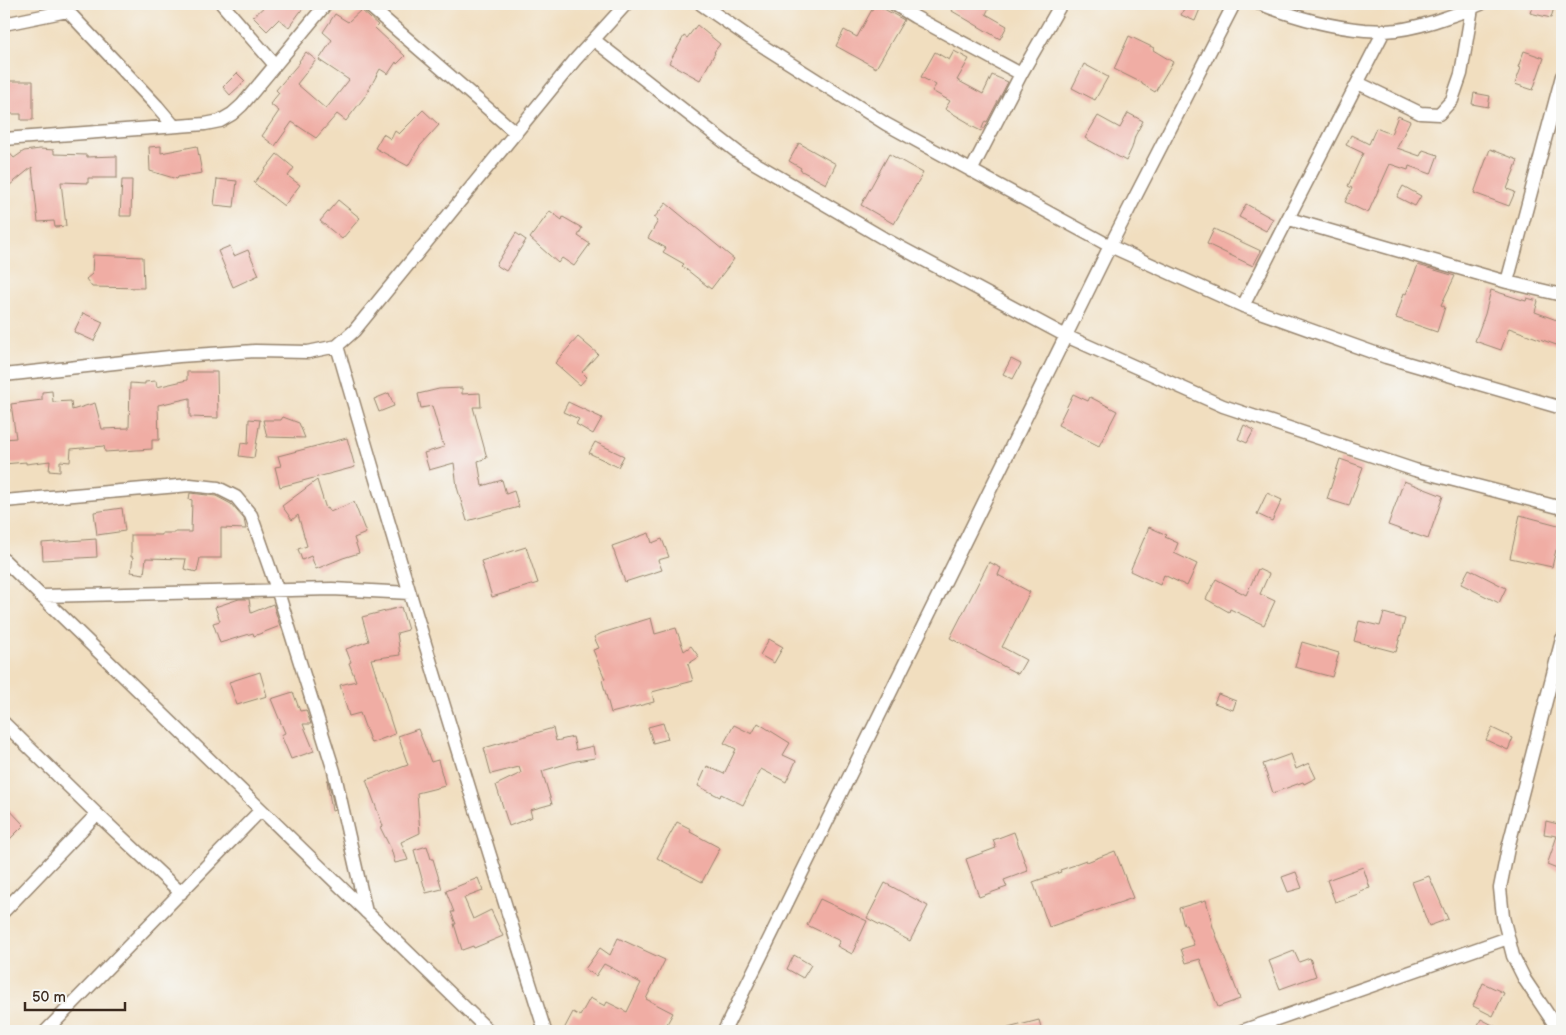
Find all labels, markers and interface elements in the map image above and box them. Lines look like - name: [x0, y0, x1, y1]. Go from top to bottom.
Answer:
- scale bar: [25, 980, 125, 1012]
- text: 50 m: [32, 988, 66, 1007]

